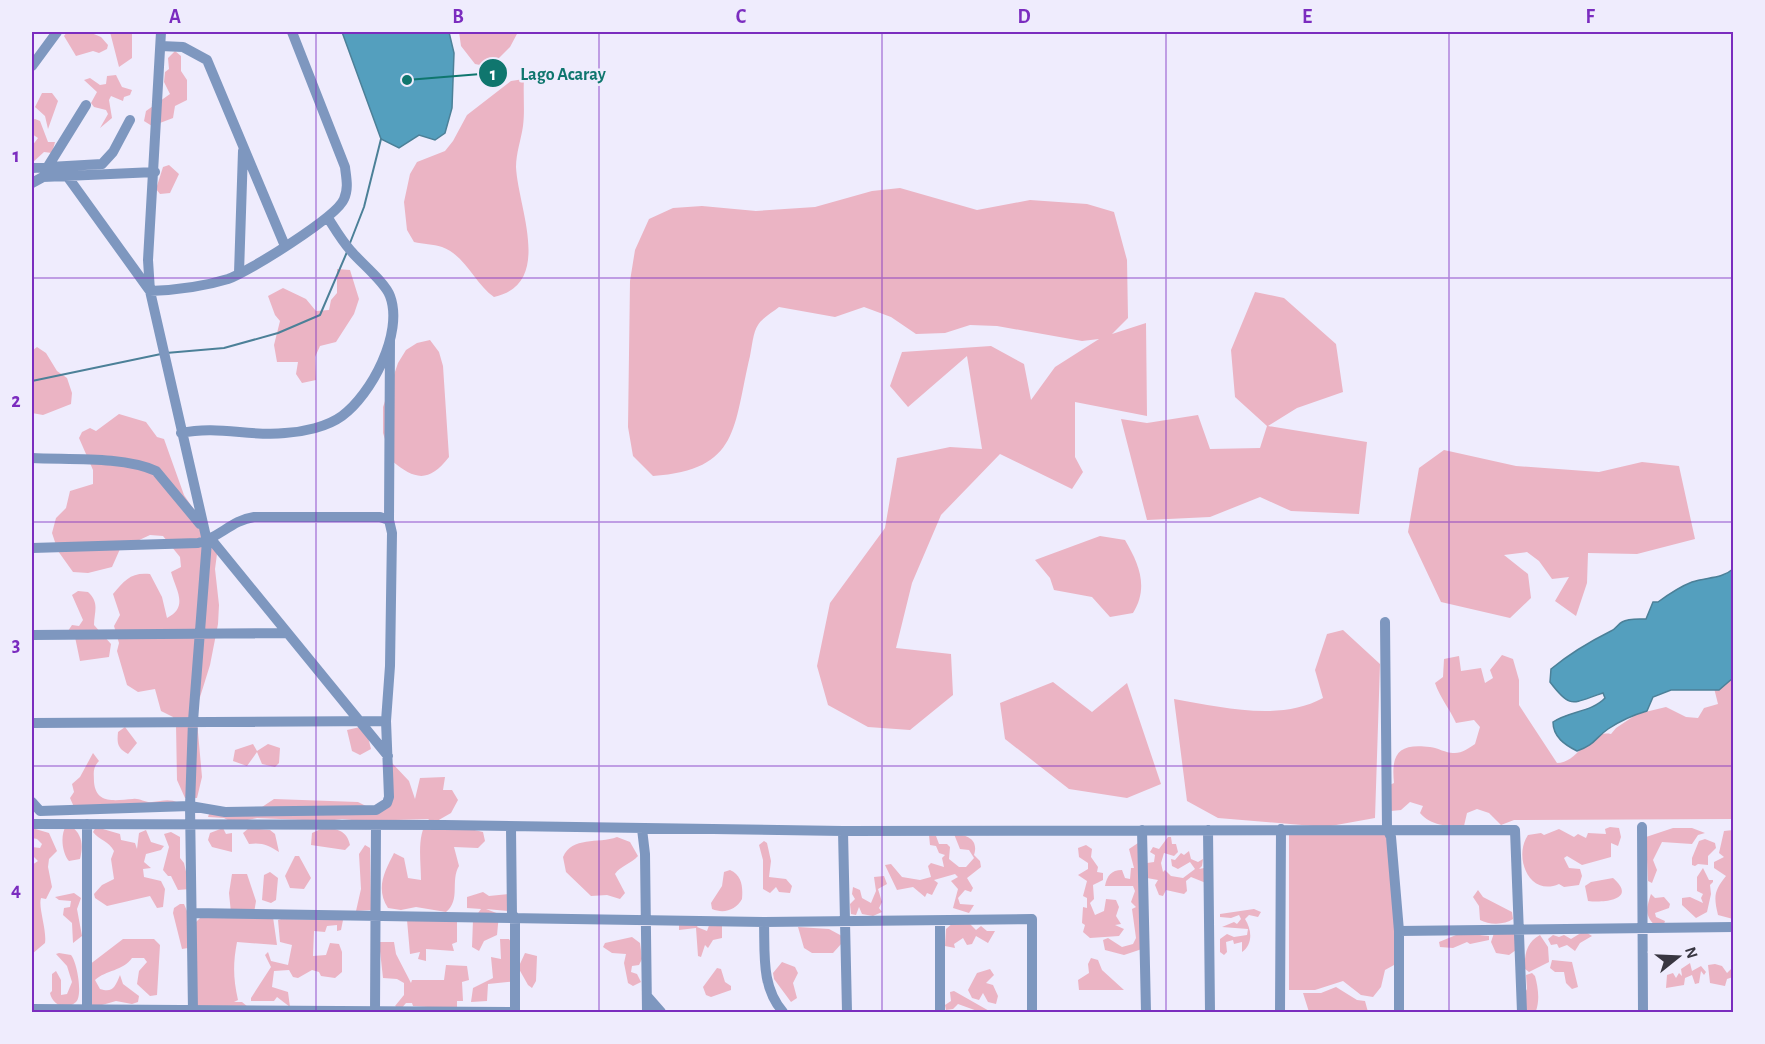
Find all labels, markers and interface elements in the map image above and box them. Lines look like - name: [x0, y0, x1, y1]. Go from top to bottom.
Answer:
- text: A: [169, 7, 181, 27]
- text: B: [452, 7, 464, 27]
- text: C: [736, 7, 747, 27]
- text: D: [1017, 7, 1031, 27]
- text: E: [1302, 7, 1312, 27]
- text: F: [1585, 7, 1595, 27]
- callout: Lago Acaray: [478, 55, 617, 91]
- text: 1: [490, 66, 496, 84]
- text: Lago Acaray: [520, 66, 607, 84]
- text: 1: [12, 146, 20, 166]
- text: 2: [11, 391, 21, 411]
- text: 3: [12, 635, 20, 655]
- text: 4: [11, 880, 21, 900]
- north arrow: [1648, 927, 1708, 987]
- text: N: [1682, 945, 1701, 960]

